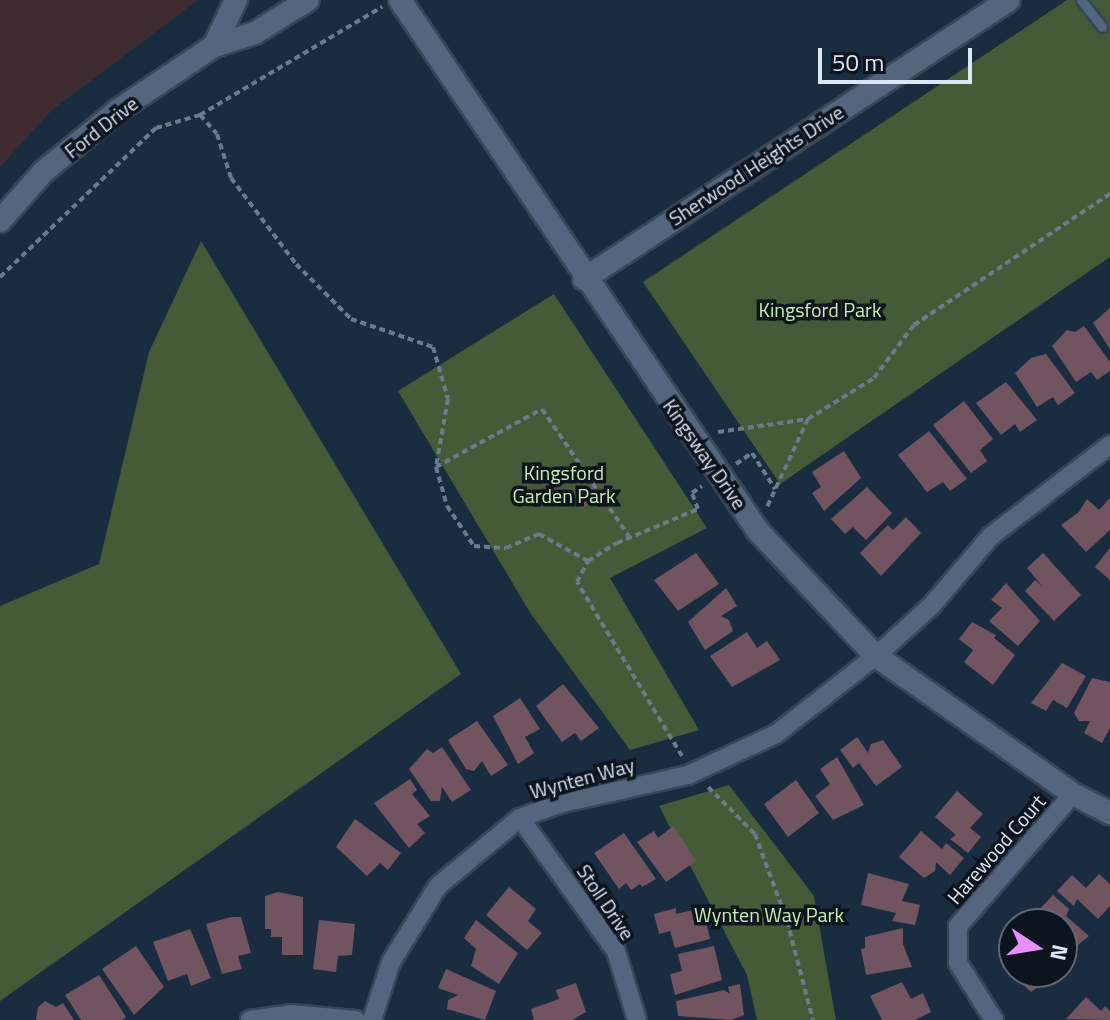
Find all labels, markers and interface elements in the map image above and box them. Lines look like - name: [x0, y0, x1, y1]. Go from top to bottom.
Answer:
- scale bar: [822, 32, 976, 82]
- text: 50 m: [832, 44, 884, 80]
- street label: Ford Drive: [60, 91, 142, 163]
- street label: Sherwood Heights Drive: [664, 100, 848, 230]
- park label: Kingsford Park: [759, 297, 881, 321]
- street label: Kingsway Drive: [658, 394, 752, 514]
- park label: Kingsford Garden Park: [512, 460, 616, 507]
- street label: Wynten Way: [527, 753, 637, 803]
- street label: Harewood Court: [942, 789, 1050, 909]
- street label: Stoll Drive: [572, 860, 640, 944]
- park label: Wynten Way Park: [694, 902, 844, 926]
- north arrow: [998, 908, 1078, 988]
- text: N: [1041, 942, 1078, 964]

